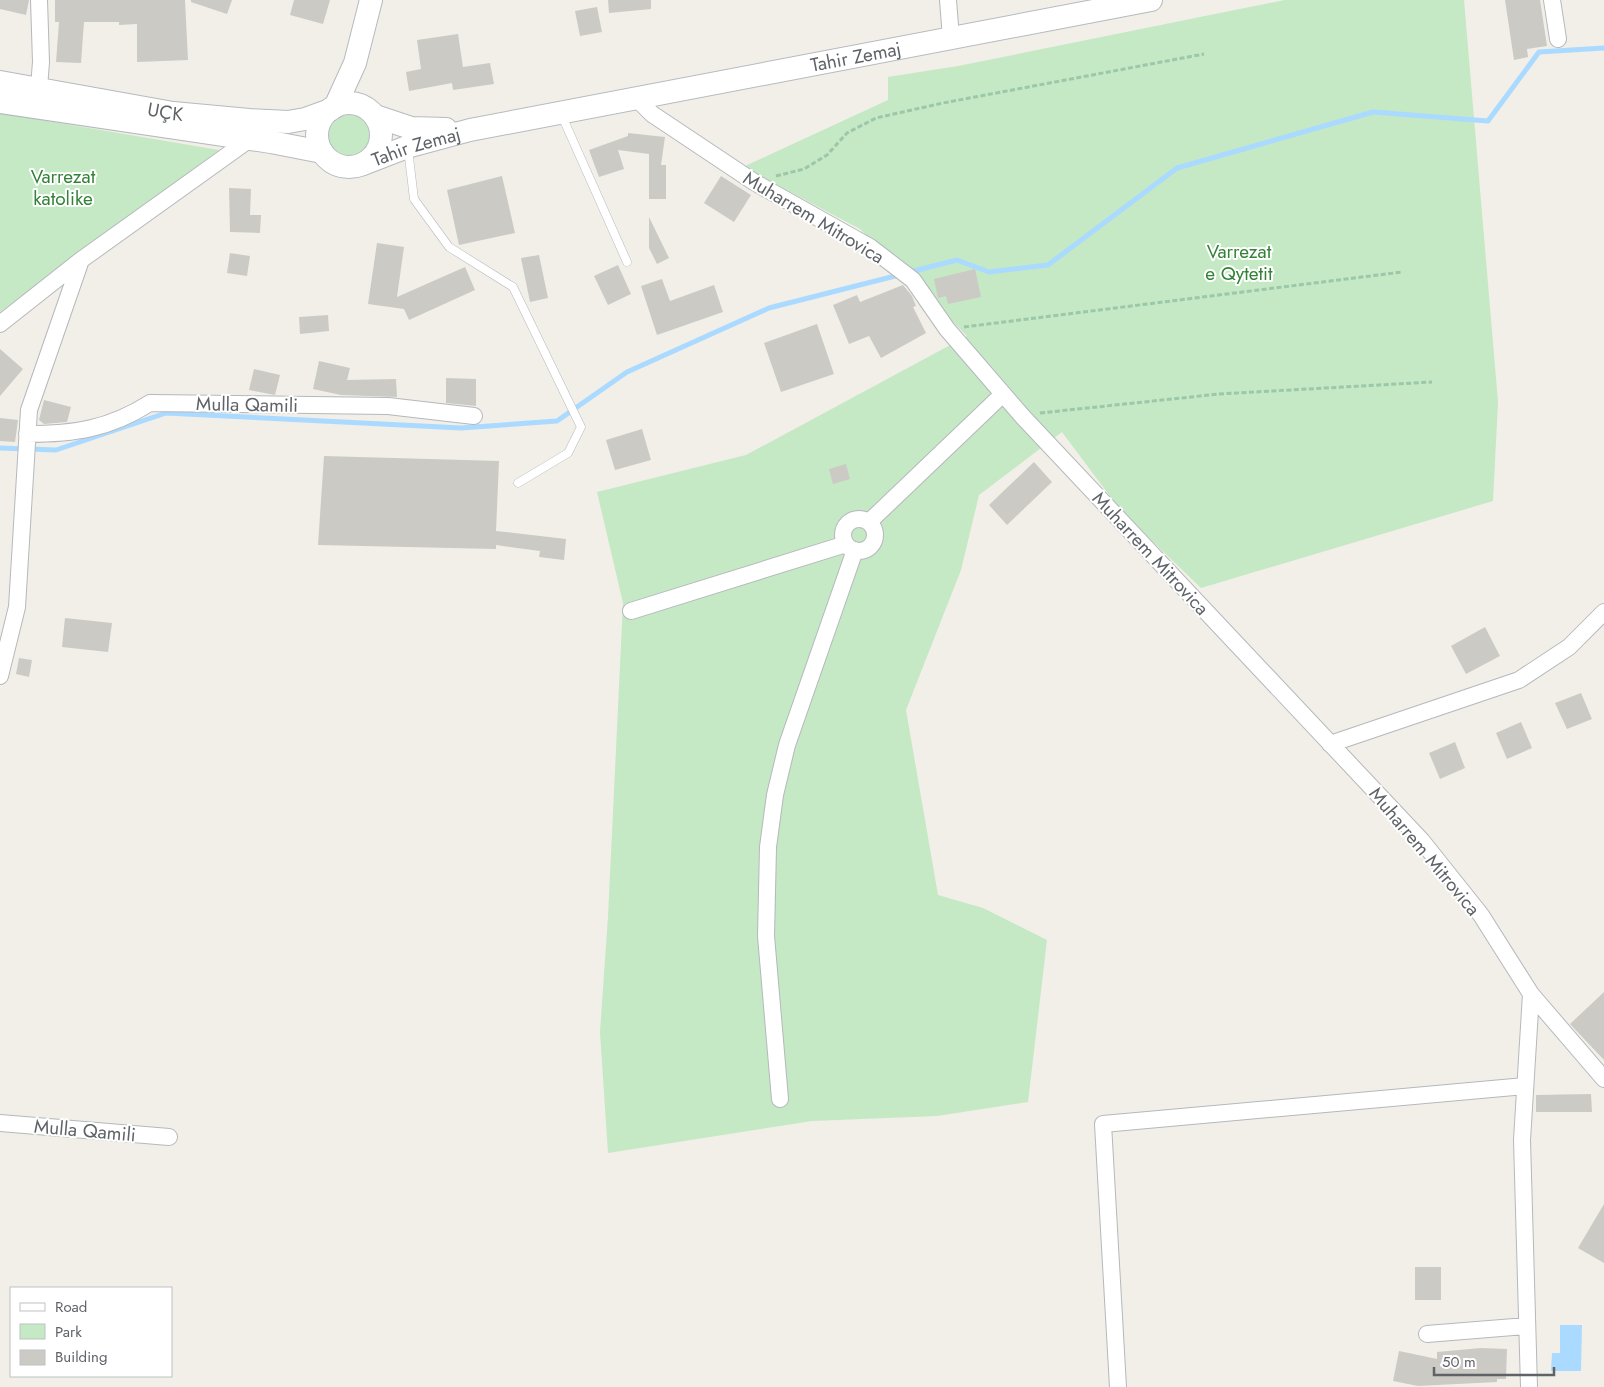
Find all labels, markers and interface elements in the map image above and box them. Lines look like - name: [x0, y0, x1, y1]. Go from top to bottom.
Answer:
- street label: Tahir Zemaj: [808, 35, 903, 79]
- street label: UÇK: [145, 96, 184, 128]
- street label: Tahir Zemaj: [368, 120, 463, 173]
- park label: Varrezat katolike: [31, 163, 96, 212]
- street label: Muharrem Mitrovica: [738, 165, 889, 270]
- park label: Varrezat e Qytetit: [1205, 238, 1273, 287]
- street label: Mulla Qamili: [196, 390, 298, 419]
- street label: Muharrem Mitrovica: [1086, 486, 1215, 621]
- street label: Muharrem Mitrovica: [1363, 781, 1486, 921]
- street label: Mulla Qamili: [33, 1113, 137, 1148]
- legend: [10, 1287, 172, 1377]
- text: Road: [55, 1296, 87, 1318]
- text: Park: [55, 1321, 82, 1343]
- scale bar: [1434, 1344, 1554, 1376]
- text: Building: [55, 1346, 107, 1368]
- text: 50 m: [1442, 1351, 1476, 1373]

